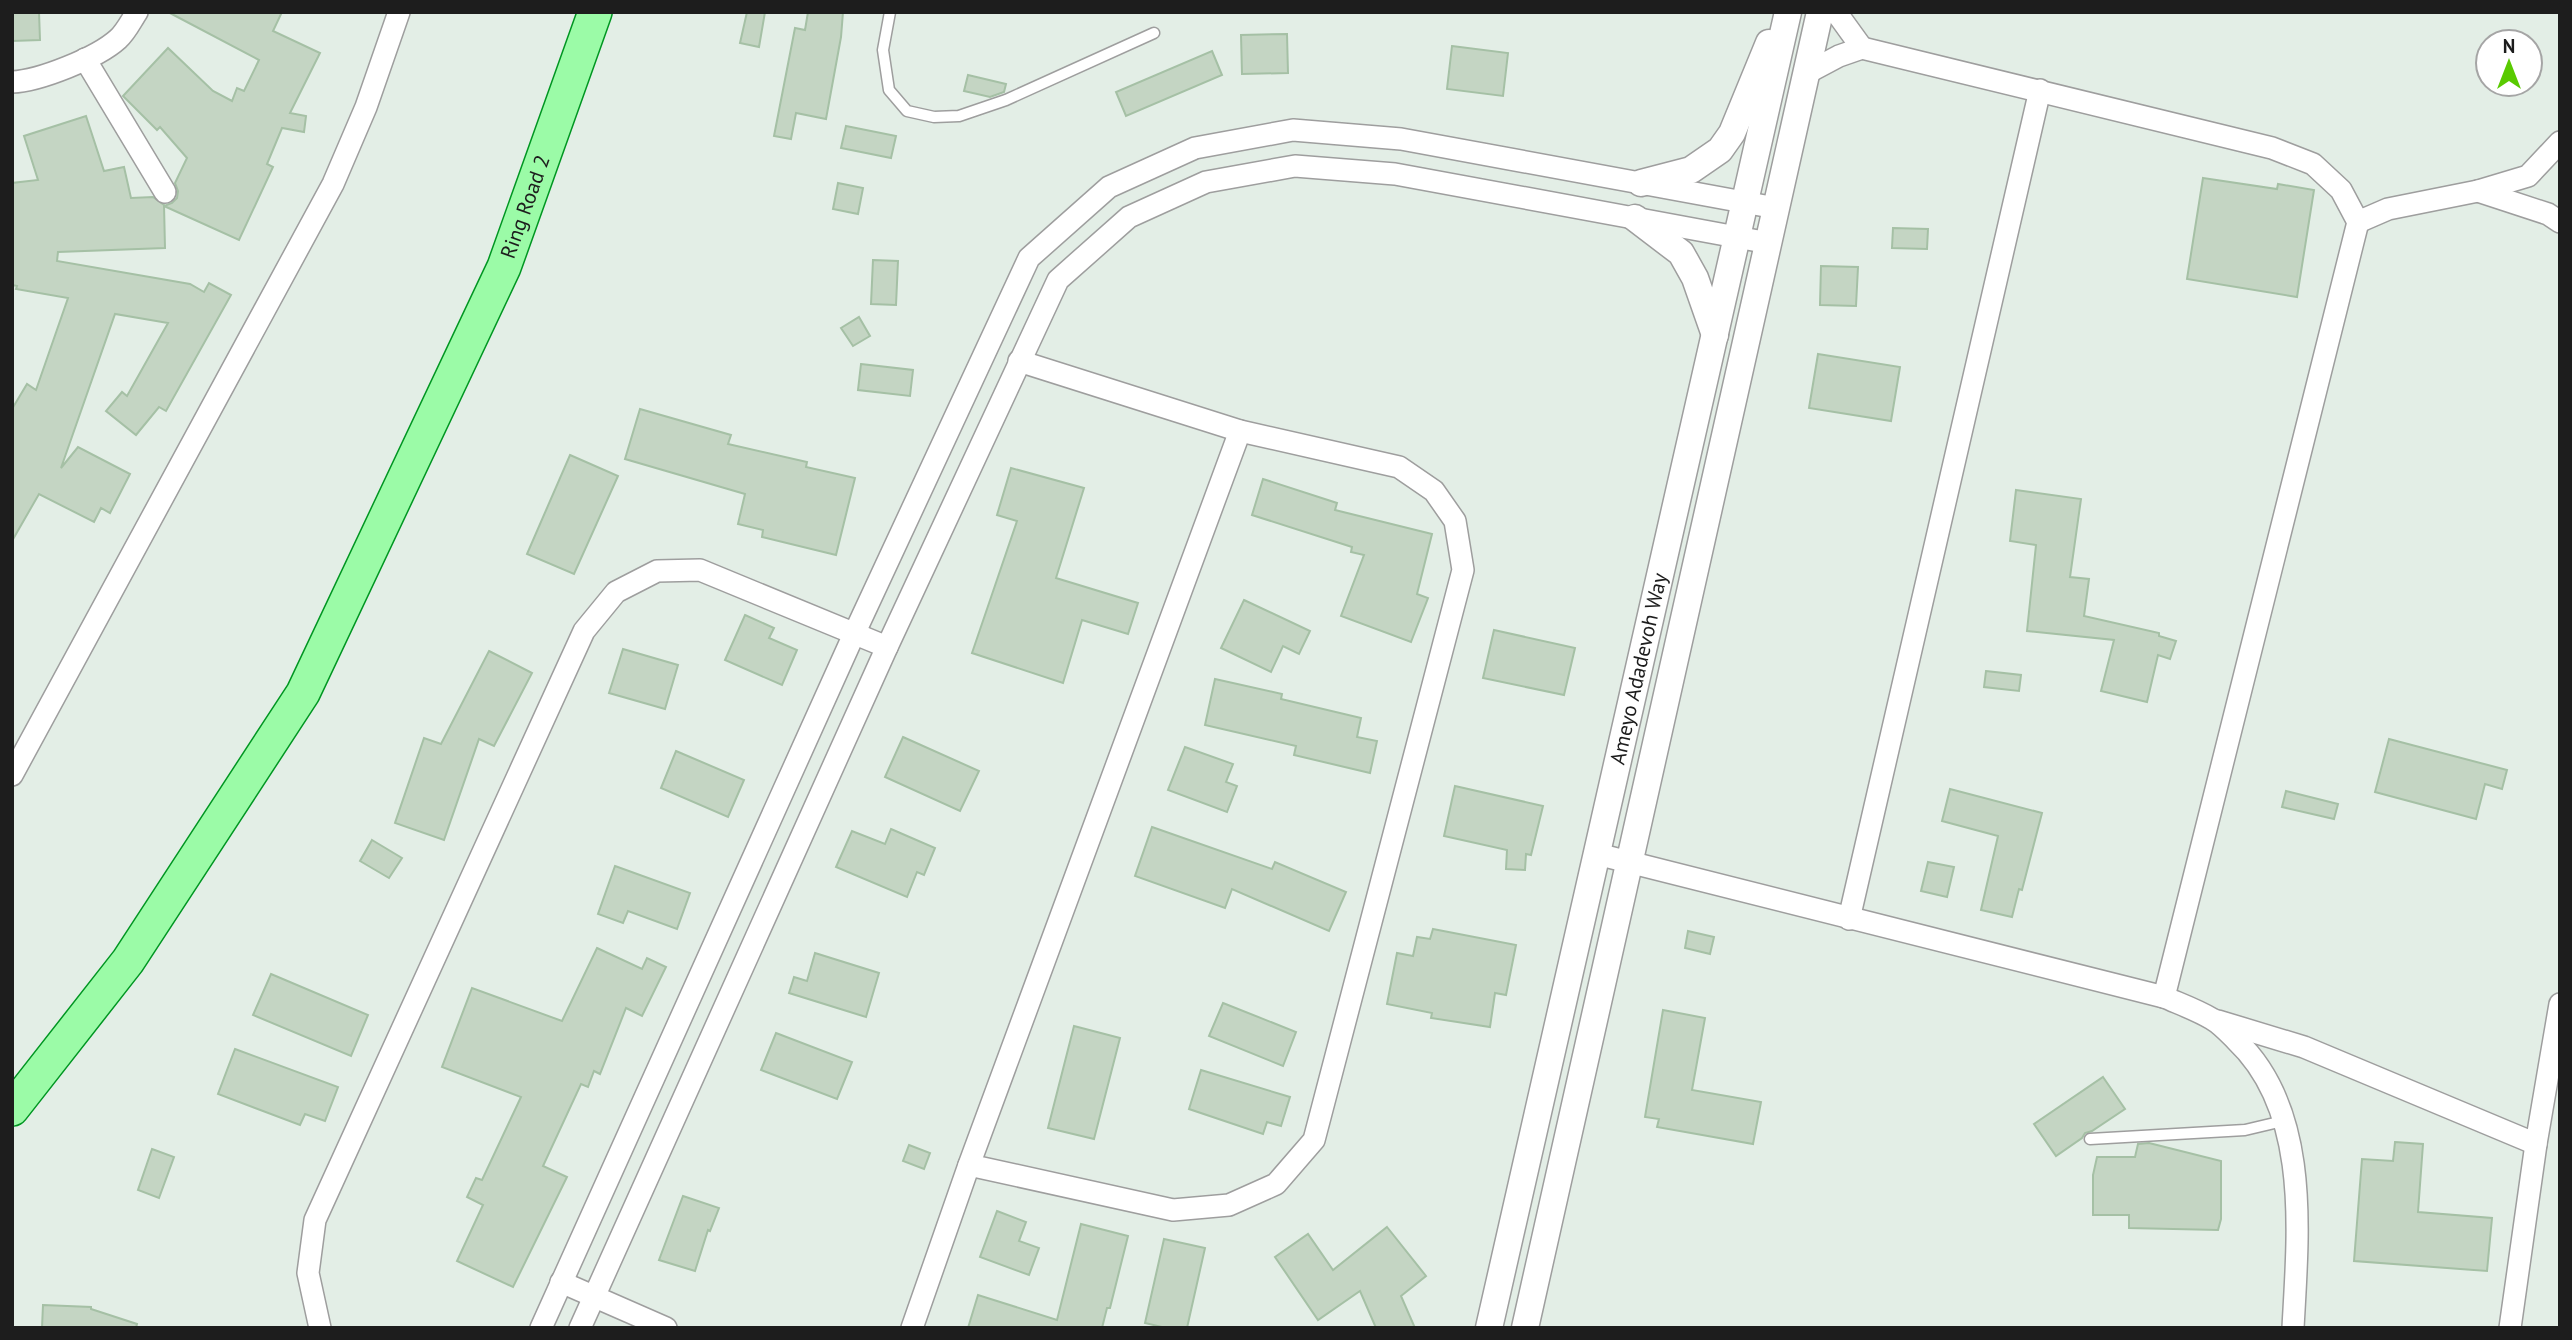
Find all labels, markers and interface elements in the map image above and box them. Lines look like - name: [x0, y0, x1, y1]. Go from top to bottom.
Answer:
- north arrow: [2474, 28, 2544, 98]
- text: N: [2503, 34, 2515, 58]
- street label: Ring Road 2: [494, 151, 556, 262]
- street label: Ameyo Adadevoh Way: [1603, 570, 1673, 767]

